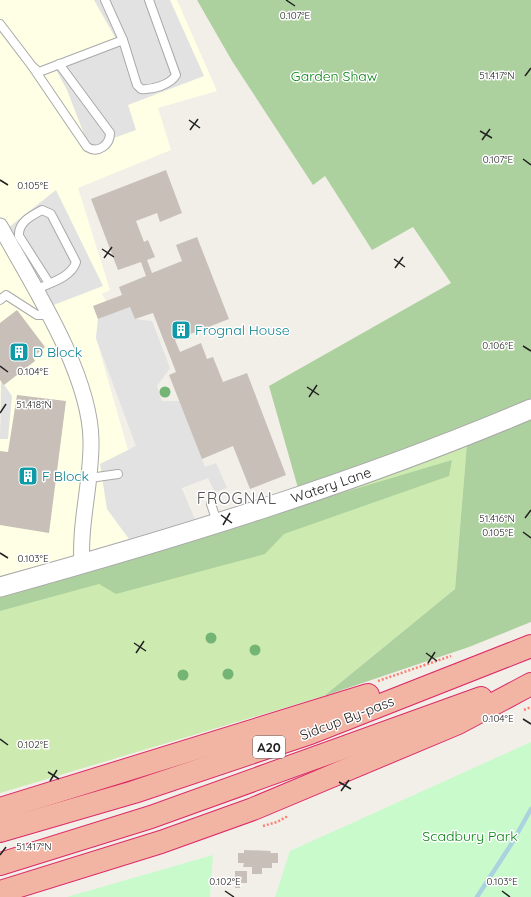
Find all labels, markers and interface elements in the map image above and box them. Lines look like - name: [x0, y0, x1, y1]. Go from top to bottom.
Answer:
- text: 0.107°E: [280, 9, 311, 22]
- park label: Garden Shaw: [291, 67, 378, 85]
- text: 51.417°N: [479, 69, 515, 82]
- text: 0.107°E: [483, 153, 514, 166]
- text: 0.105°E: [17, 179, 49, 192]
- building icon: Frognal House: [170, 319, 192, 341]
- place label: Frognal House: [195, 321, 290, 339]
- text: 0.106°E: [482, 339, 514, 352]
- building icon: D Block: [8, 341, 30, 363]
- place label: D Block: [33, 343, 82, 361]
- text: 0.104°E: [17, 365, 49, 378]
- text: 51.418°N: [16, 398, 52, 411]
- street label: Watery Lane: [289, 463, 374, 507]
- building icon: F Block: [17, 465, 39, 487]
- place label: F Block: [42, 467, 89, 485]
- district label: FROGNAL: [197, 488, 277, 508]
- text: 51.416°N: [479, 512, 515, 525]
- text: 0.105°E: [482, 526, 514, 539]
- text: 0.103°E: [17, 552, 49, 565]
- street label: Sidcup By-pass: [297, 692, 397, 744]
- text: 0.104°E: [482, 712, 514, 725]
- road number: A20: [253, 736, 285, 758]
- text: 0.102°E: [17, 738, 49, 751]
- park label: Scadbury Park: [422, 827, 518, 845]
- text: 51.417°N: [16, 840, 52, 853]
- text: 0.102°E: [209, 875, 241, 888]
- text: 0.103°E: [486, 875, 518, 888]

